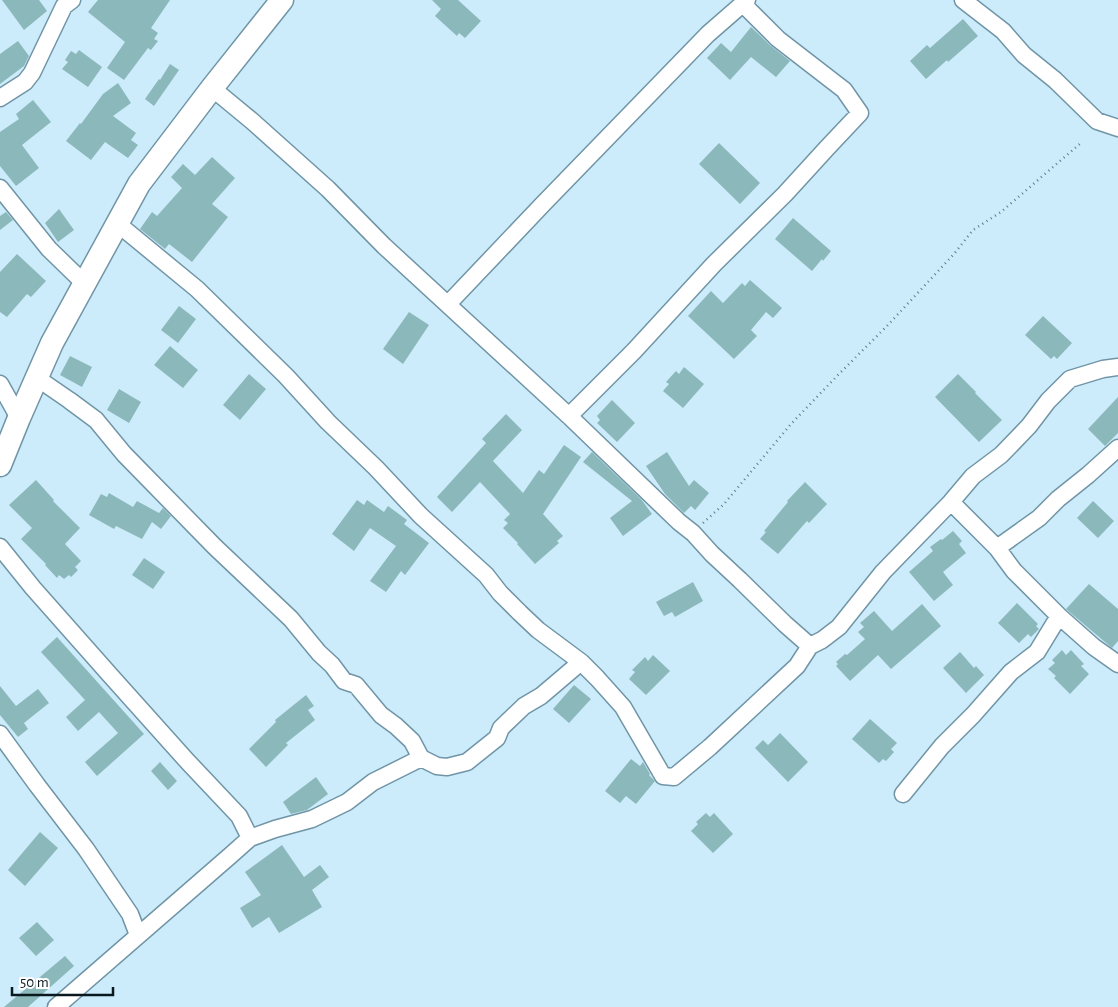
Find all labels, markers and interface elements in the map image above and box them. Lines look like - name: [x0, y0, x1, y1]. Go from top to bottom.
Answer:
- scale bar: [12, 964, 114, 996]
- text: 50 m: [20, 975, 49, 990]

